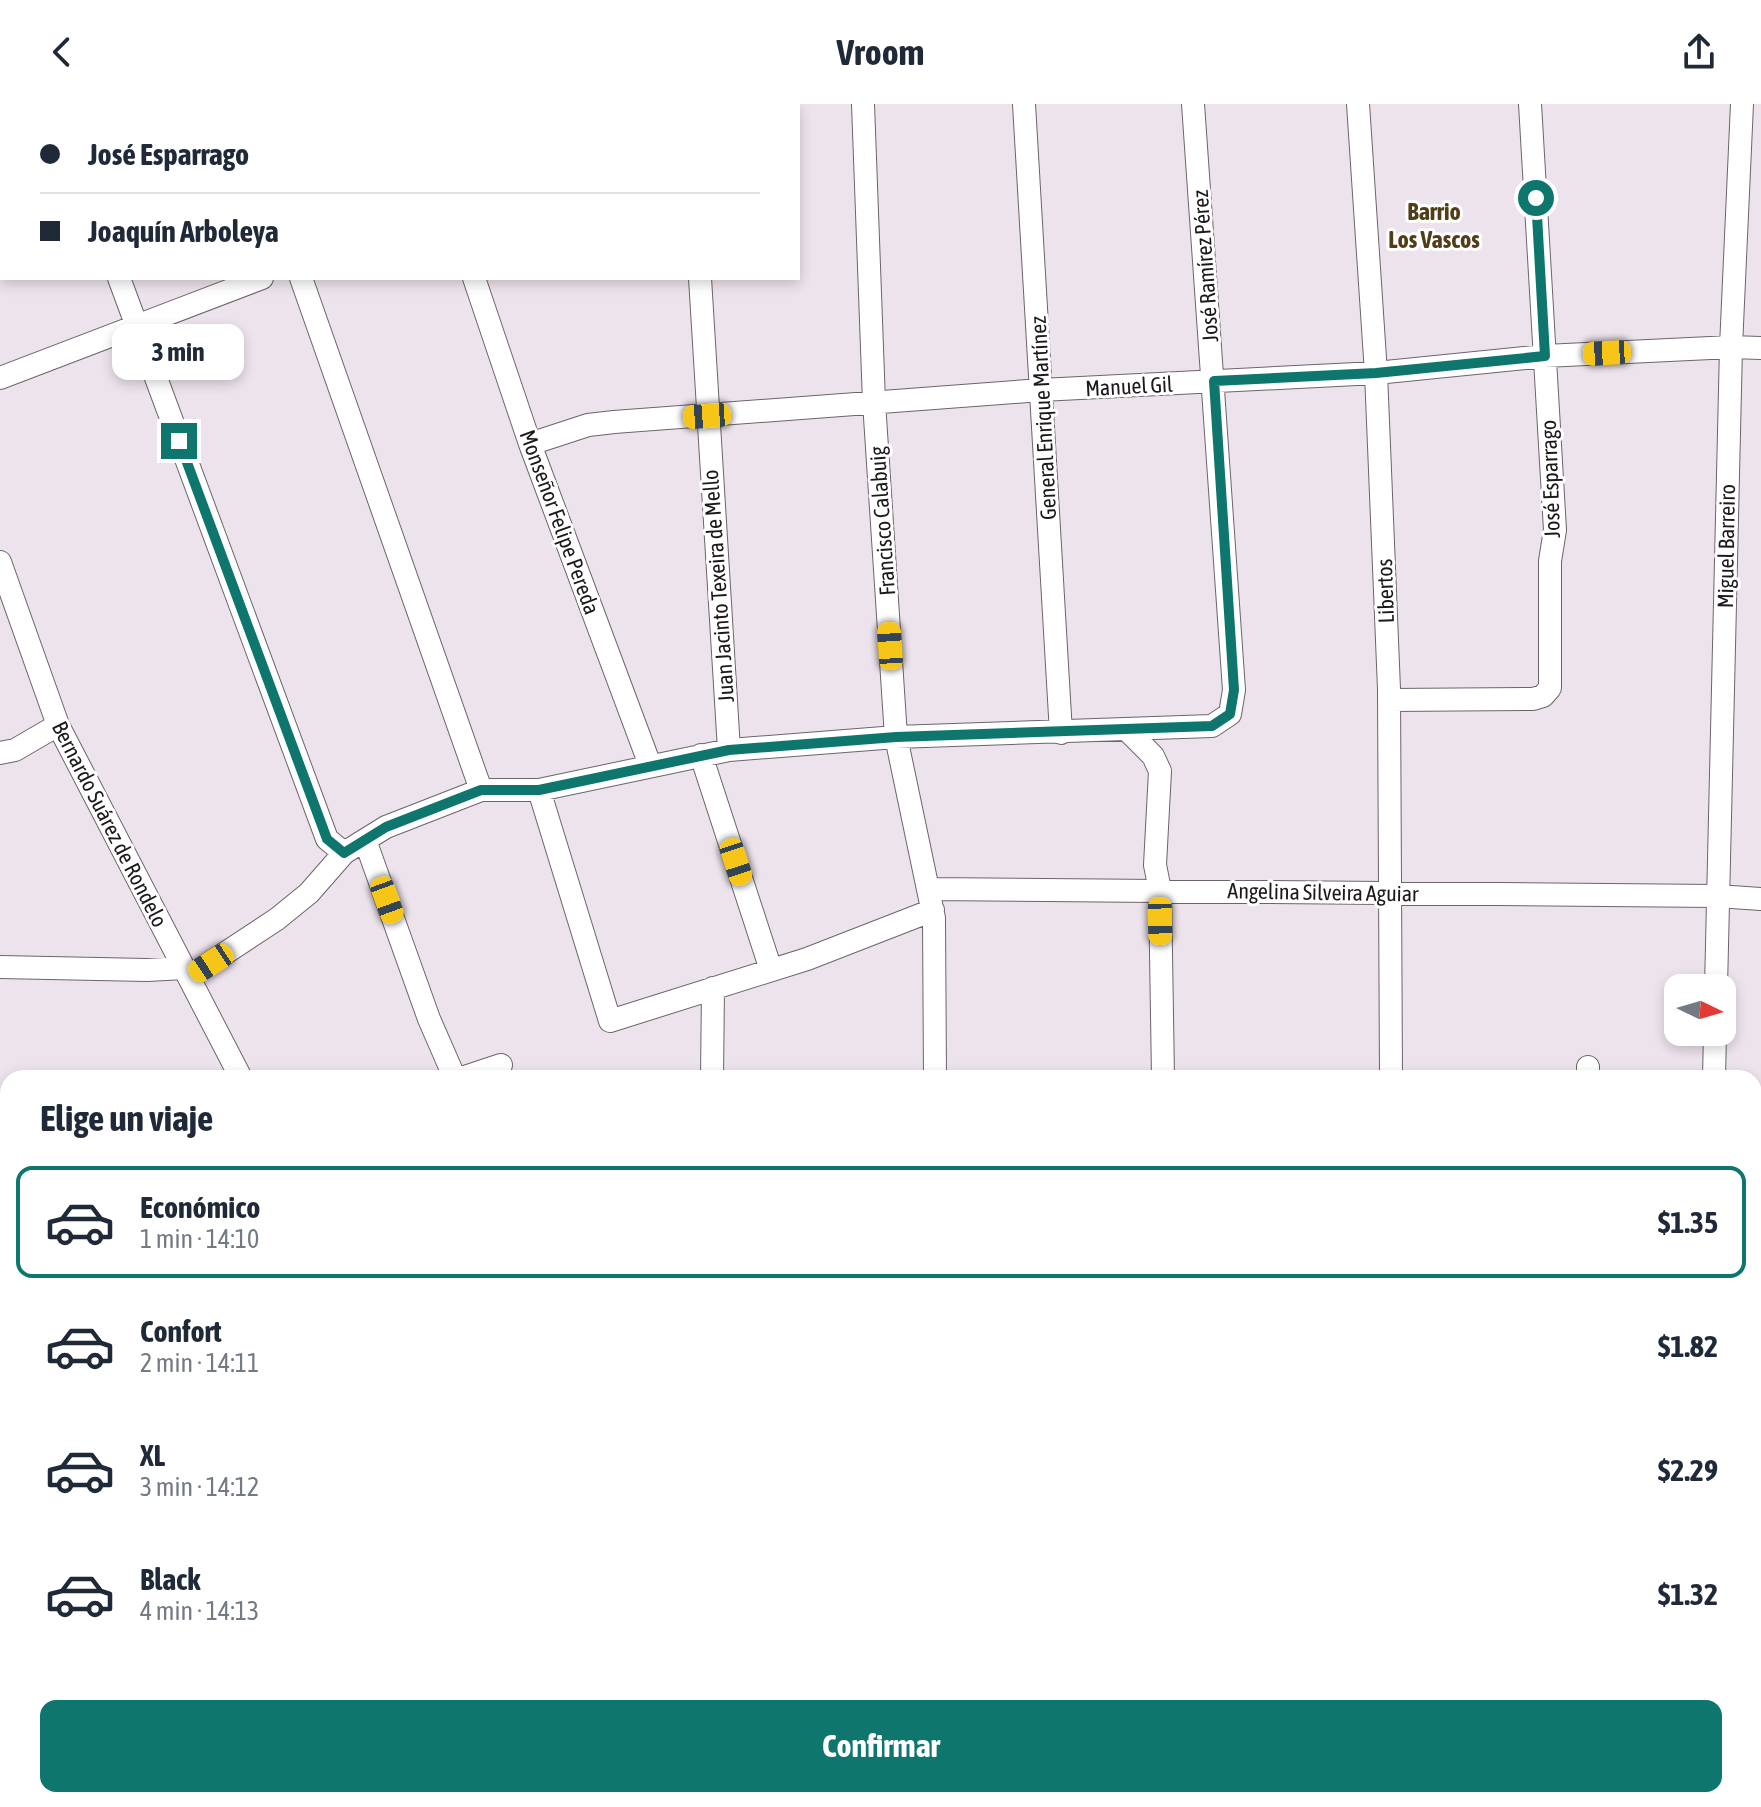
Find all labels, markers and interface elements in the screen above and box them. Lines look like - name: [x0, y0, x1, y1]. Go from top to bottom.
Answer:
- icon: back: [40, 30, 84, 74]
- icon: share: [1677, 30, 1721, 74]
- text: Vroom: [836, 31, 925, 73]
- text: José Esparrago: [88, 137, 249, 171]
- route start: [1518, 180, 1554, 216]
- street label: José Ramírez Pérez: [1187, 189, 1223, 343]
- district label: Barrio Los Vascos: [1388, 198, 1480, 253]
- text: Joaquín Arboleya: [88, 214, 279, 248]
- street label: General Enrique Martínez: [1025, 315, 1061, 521]
- callout: 3 min: [113, 325, 245, 381]
- text: 3 min: [151, 337, 205, 367]
- car: [1582, 340, 1632, 366]
- street label: Manuel Gil: [1085, 371, 1174, 401]
- car: [682, 402, 732, 430]
- street label: José Esparrago: [1535, 420, 1565, 538]
- route end: [161, 423, 197, 459]
- street label: Monseñor Felipe Pereda: [515, 426, 605, 618]
- street label: Francisco Calabuig: [864, 445, 900, 597]
- street label: Juan Jacinto Texeira de Mello: [697, 469, 739, 703]
- street label: Miguel Barreiro: [1712, 484, 1740, 608]
- street label: Libertos: [1371, 558, 1399, 624]
- car: [876, 621, 904, 671]
- street label: Bernardo Suárez de Rondelo: [47, 717, 173, 931]
- car: [717, 835, 755, 889]
- car: [368, 873, 406, 927]
- street label: Angelina Silveira Aguiar: [1227, 877, 1419, 907]
- car: [1148, 897, 1172, 945]
- car: [184, 940, 238, 986]
- north arrow: [1664, 974, 1736, 1046]
- map controls: [1664, 974, 1736, 1046]
- text: Elige un viaje: [40, 1097, 213, 1139]
- icon: car: [44, 1186, 116, 1258]
- text: Económico: [140, 1190, 260, 1224]
- text: $1.35: [1658, 1205, 1718, 1239]
- text: 1 min · 14:10: [140, 1224, 259, 1254]
- icon: car: [44, 1310, 116, 1382]
- text: Confort: [140, 1314, 222, 1348]
- text: $1.82: [1658, 1329, 1718, 1363]
- text: 2 min · 14:11: [140, 1348, 259, 1378]
- icon: car: [44, 1434, 116, 1506]
- text: XL: [140, 1438, 165, 1472]
- text: $2.29: [1658, 1453, 1718, 1487]
- text: 3 min · 14:12: [140, 1472, 259, 1502]
- icon: car: [44, 1558, 116, 1630]
- text: Black: [140, 1562, 200, 1596]
- text: $1.32: [1658, 1577, 1718, 1611]
- text: 4 min · 14:13: [140, 1596, 259, 1626]
- button: Confirmar: [40, 1700, 1722, 1792]

